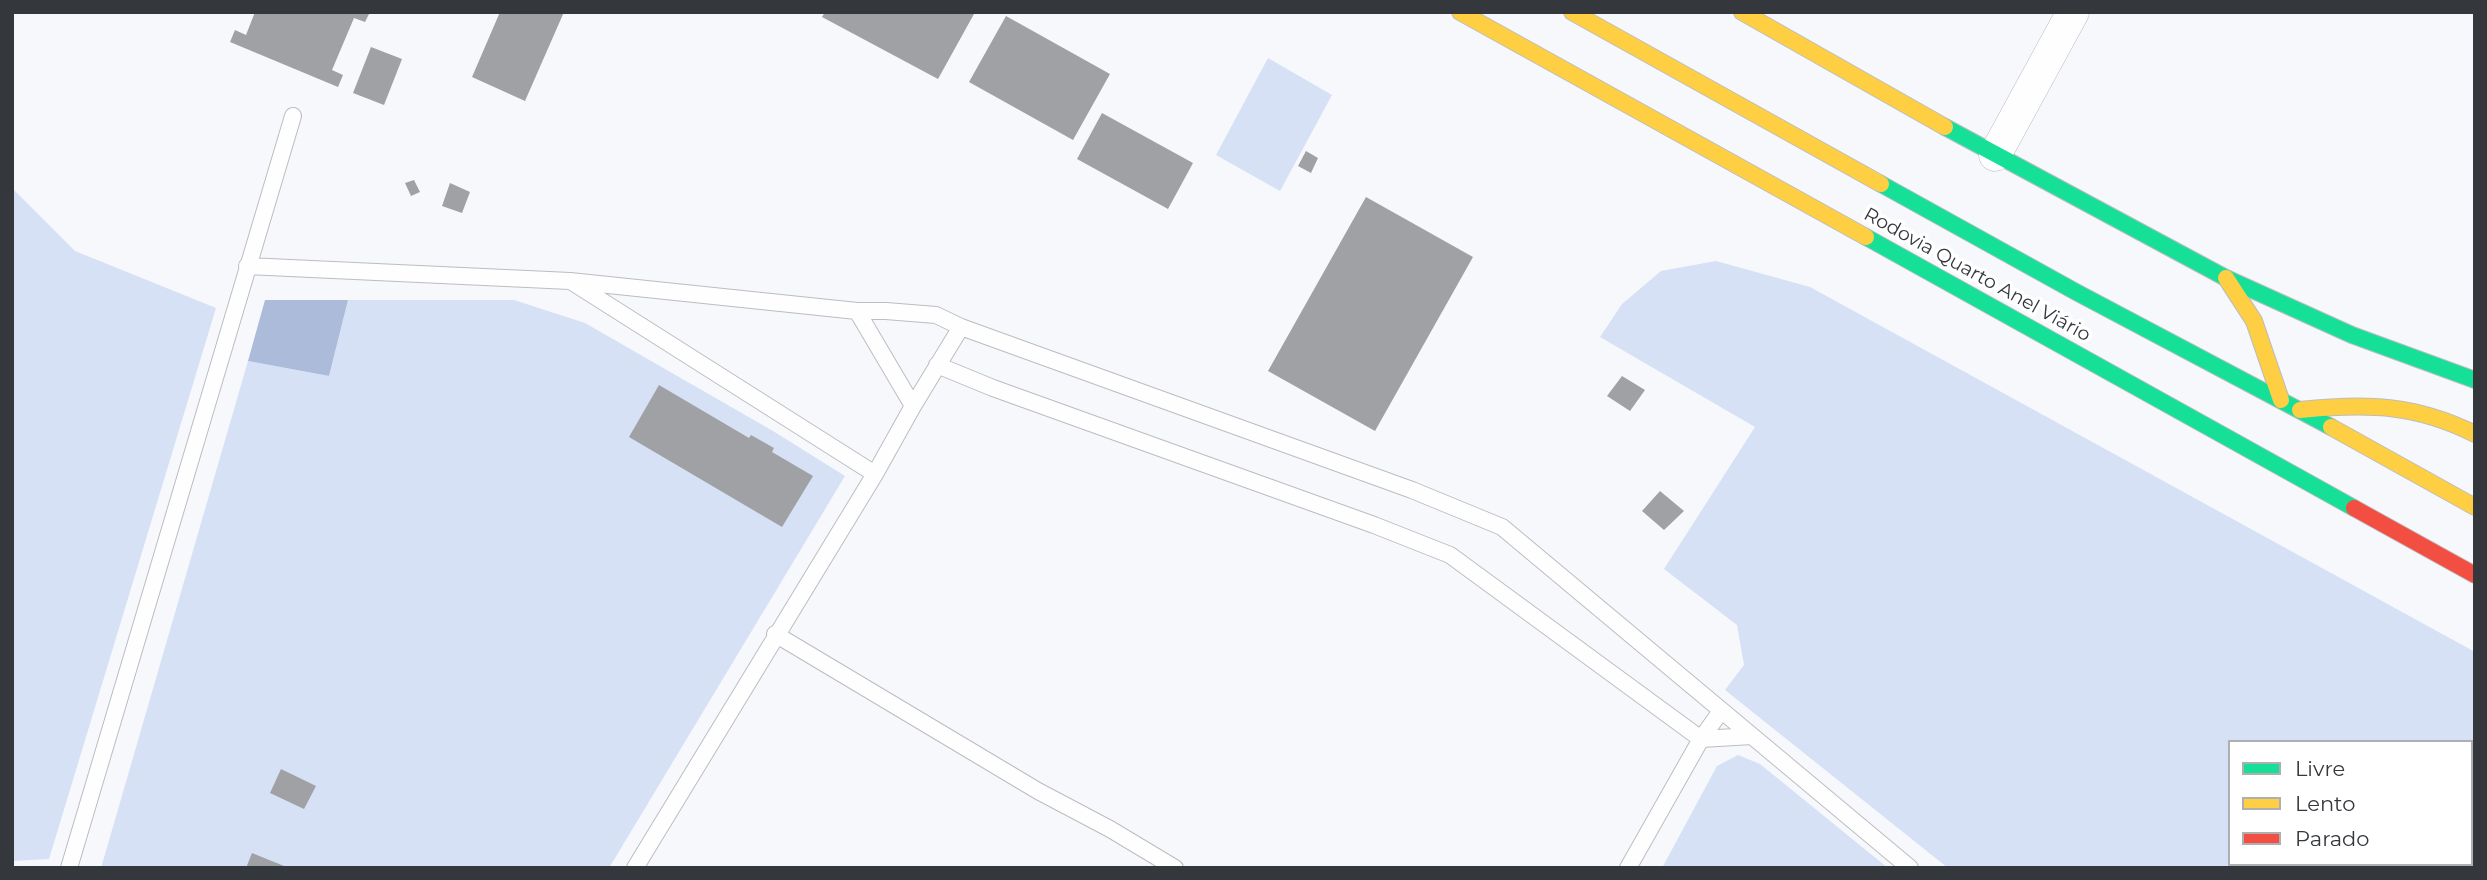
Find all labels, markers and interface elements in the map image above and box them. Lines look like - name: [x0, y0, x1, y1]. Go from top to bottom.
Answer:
- street label: Rodovia Quarto Anel Viário: [1860, 203, 2094, 347]
- legend: [2228, 740, 2473, 866]
- text: Livre: [2295, 756, 2345, 781]
- text: Lento: [2295, 791, 2355, 816]
- text: Parado: [2295, 826, 2370, 851]

